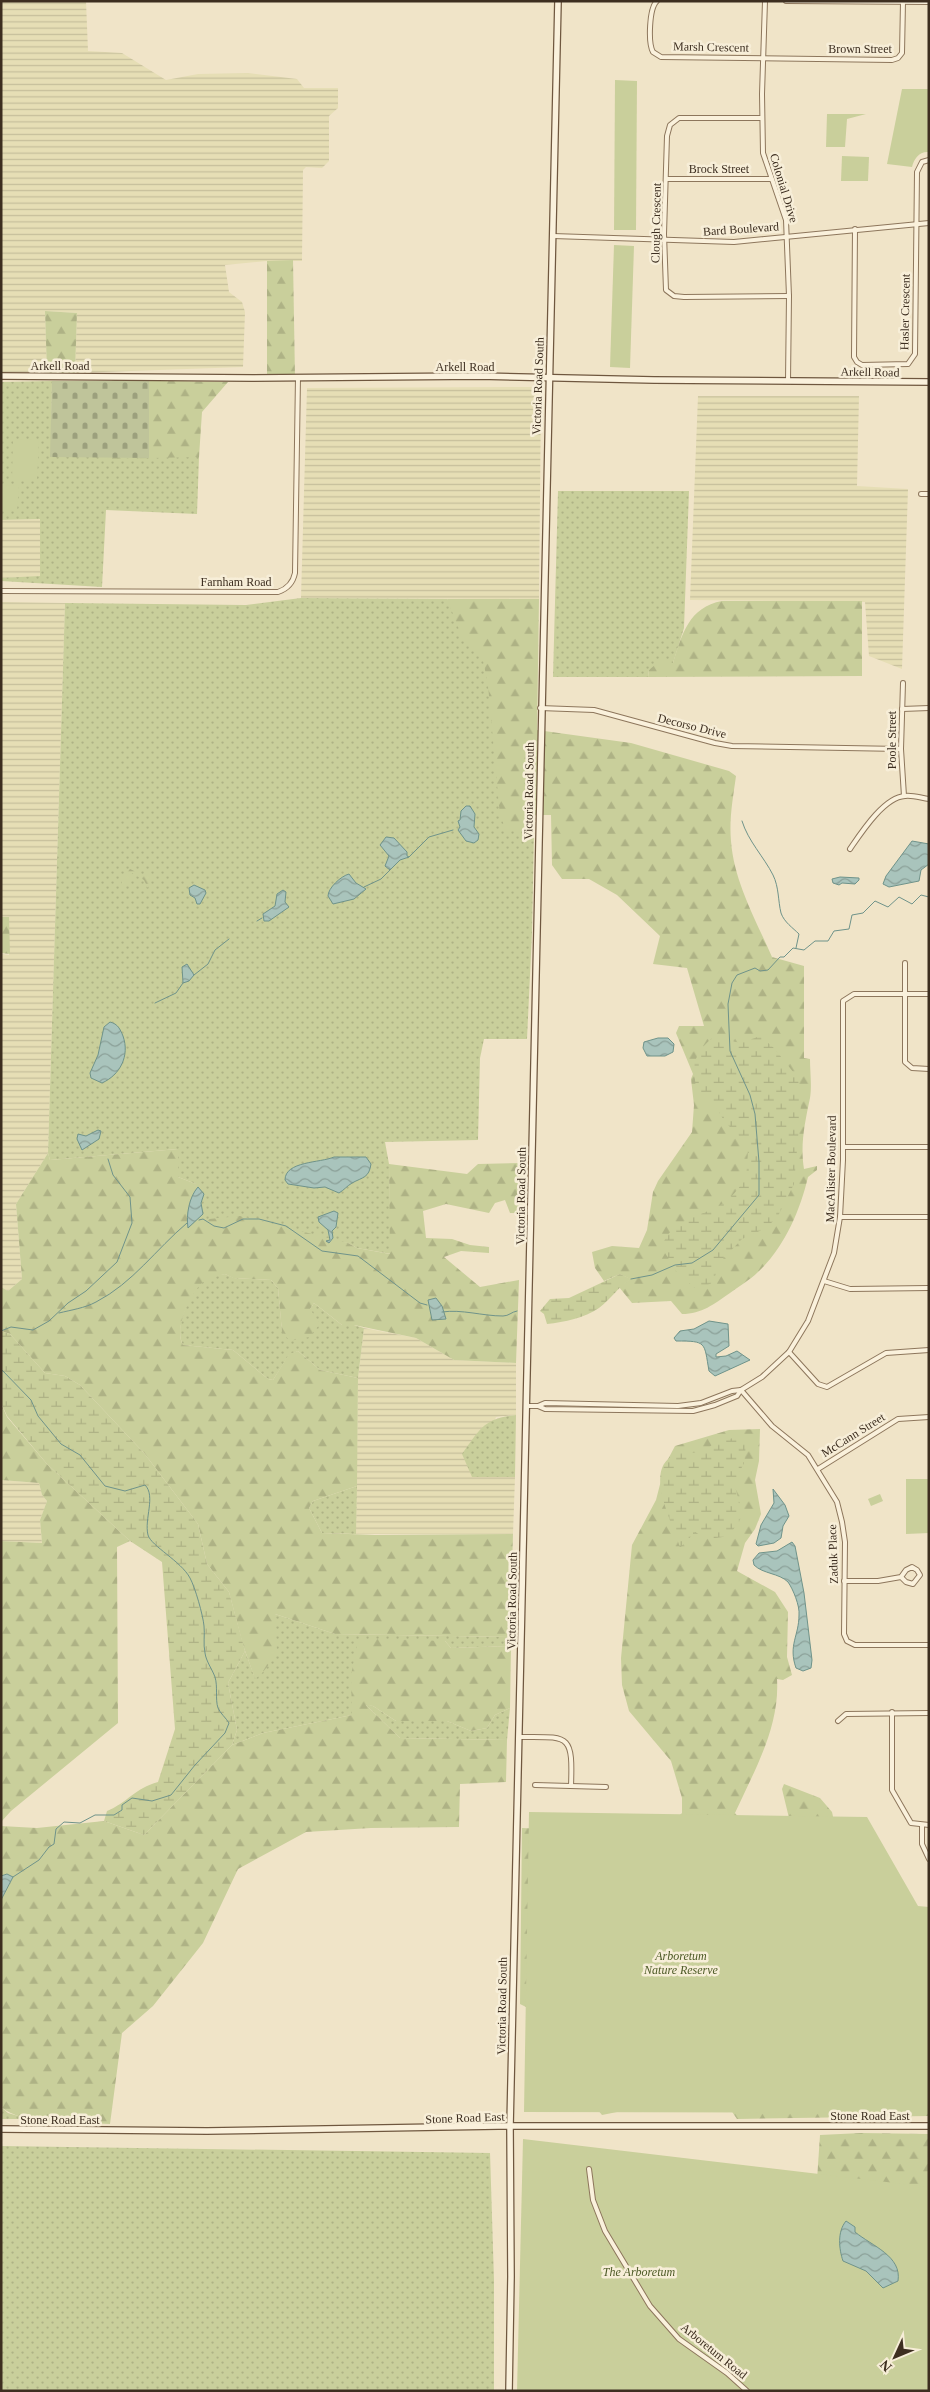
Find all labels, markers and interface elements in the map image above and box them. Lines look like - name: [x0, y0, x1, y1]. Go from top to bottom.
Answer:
- street label: Marsh Crescent: [673, 39, 750, 55]
- street label: Brown Street: [828, 42, 892, 56]
- street label: Colonial Drive: [767, 152, 801, 224]
- street label: Brock Street: [689, 162, 750, 176]
- street label: Clough Crescent: [648, 182, 664, 263]
- street label: Bard Boulevard: [702, 219, 780, 239]
- street label: Hasler Crescent: [897, 273, 913, 350]
- street label: Victoria Road South: [529, 337, 547, 435]
- street label: Arkell Road: [31, 359, 90, 373]
- street label: Arkell Road: [436, 360, 495, 374]
- street label: Arkell Road: [840, 364, 900, 380]
- street label: Farnham Road: [201, 575, 272, 589]
- street label: Poole Street: [885, 710, 899, 769]
- street label: Decorso Drive: [656, 711, 728, 741]
- street label: Victoria Road South: [521, 742, 537, 840]
- street label: MacAlister Boulevard: [823, 1115, 839, 1223]
- street label: Victoria Road South: [513, 1147, 529, 1245]
- street label: McCann Street: [819, 1410, 888, 1460]
- street label: Zaduk Place: [825, 1524, 841, 1584]
- street label: Victoria Road South: [504, 1552, 520, 1650]
- park label: Arboretum Nature Reserve: [643, 1949, 719, 1977]
- street label: Victoria Road South: [494, 1957, 510, 2055]
- street label: Stone Road East: [830, 2109, 910, 2123]
- street label: Stone Road East: [425, 2110, 506, 2126]
- street label: Stone Road East: [20, 2113, 100, 2127]
- park label: The Arboretum: [603, 2265, 675, 2279]
- street label: Arboretum Road: [678, 2320, 750, 2382]
- north arrow: [870, 2332, 920, 2382]
- text: N: [877, 2357, 895, 2375]

